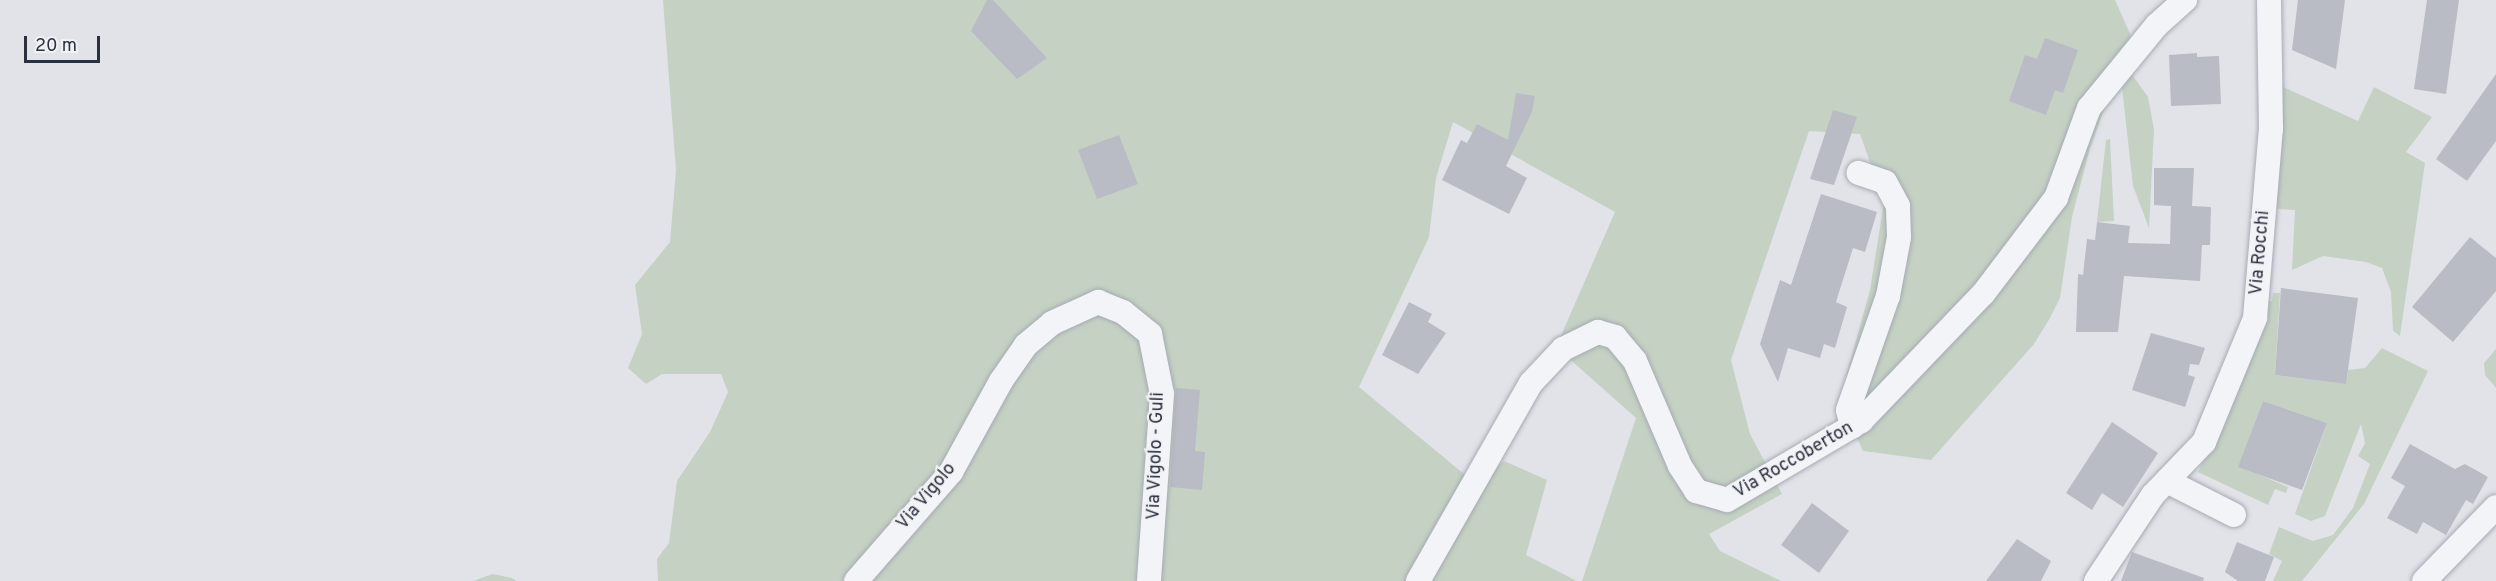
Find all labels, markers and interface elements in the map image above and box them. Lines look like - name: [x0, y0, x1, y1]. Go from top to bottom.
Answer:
- scale bar: [27, 24, 104, 62]
- text: 20 m: [35, 35, 77, 58]
- street label: Via Rocchi: [2247, 210, 2275, 296]
- street label: Via Vigolo - Guli: [1144, 391, 1170, 521]
- street label: Via Roccoberton: [1730, 418, 1858, 504]
- street label: Via Vigolo: [893, 459, 961, 535]

